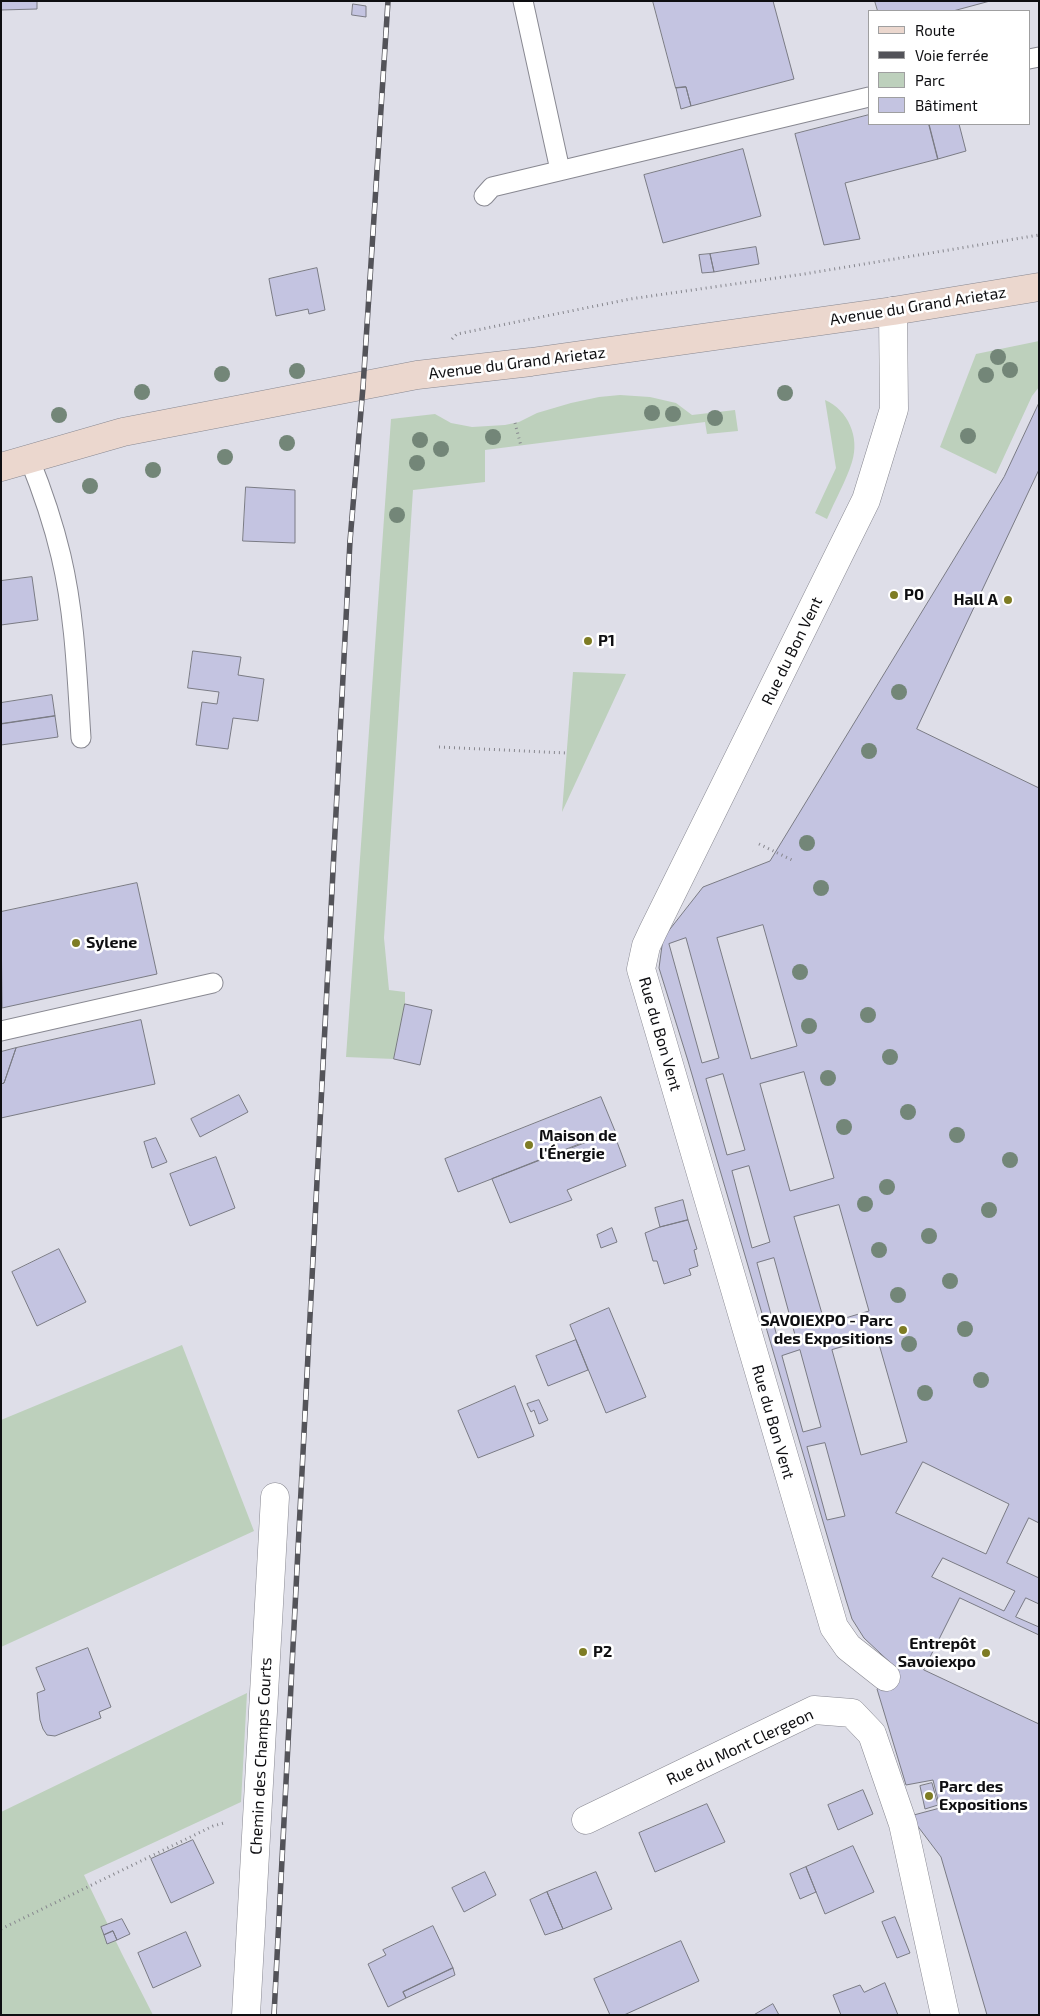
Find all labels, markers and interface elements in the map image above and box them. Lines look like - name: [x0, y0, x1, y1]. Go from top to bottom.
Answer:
- legend: [868, 10, 1030, 125]
- text: Route: [915, 21, 955, 39]
- text: Voie ferrée: [915, 46, 989, 64]
- text: Parc: [915, 71, 945, 89]
- text: Bâtiment: [915, 96, 978, 114]
- street label: Avenue du Grand Arietaz: [828, 283, 1008, 329]
- street label: Avenue du Grand Arietaz: [427, 343, 607, 383]
- place label: P0: [904, 585, 924, 605]
- marker: P0: [888, 589, 900, 601]
- place label: Hall A: [953, 590, 998, 610]
- street label: Rue du Bon Vent: [758, 594, 826, 708]
- marker: Hall A: [1002, 594, 1014, 606]
- place label: P1: [598, 631, 615, 651]
- marker: P1: [582, 635, 594, 647]
- place label: Sylene: [86, 933, 137, 953]
- marker: Sylene: [70, 937, 82, 949]
- street label: Rue du Bon Vent: [635, 975, 685, 1093]
- place label: Maison de l'Énergie: [539, 1126, 617, 1164]
- marker: Maison de l'Énergie: [523, 1139, 535, 1151]
- place label: SAVOIEXPO - Parc des Expositions: [760, 1311, 893, 1349]
- marker: SAVOIEXPO - Parc des Expositions: [897, 1324, 909, 1336]
- street label: Rue du Bon Vent: [748, 1363, 798, 1481]
- place label: Entrepôt Savoiexpo: [898, 1634, 976, 1672]
- place label: P2: [593, 1642, 612, 1662]
- marker: P2: [577, 1646, 589, 1658]
- marker: Entrepôt Savoiexpo: [980, 1647, 992, 1659]
- street label: Chemin des Champs Courts: [246, 1657, 276, 1855]
- street label: Rue du Mont Clergeon: [664, 1705, 816, 1789]
- place label: Parc des Expositions: [939, 1777, 1028, 1815]
- marker: Parc des Expositions: [923, 1790, 935, 1802]

